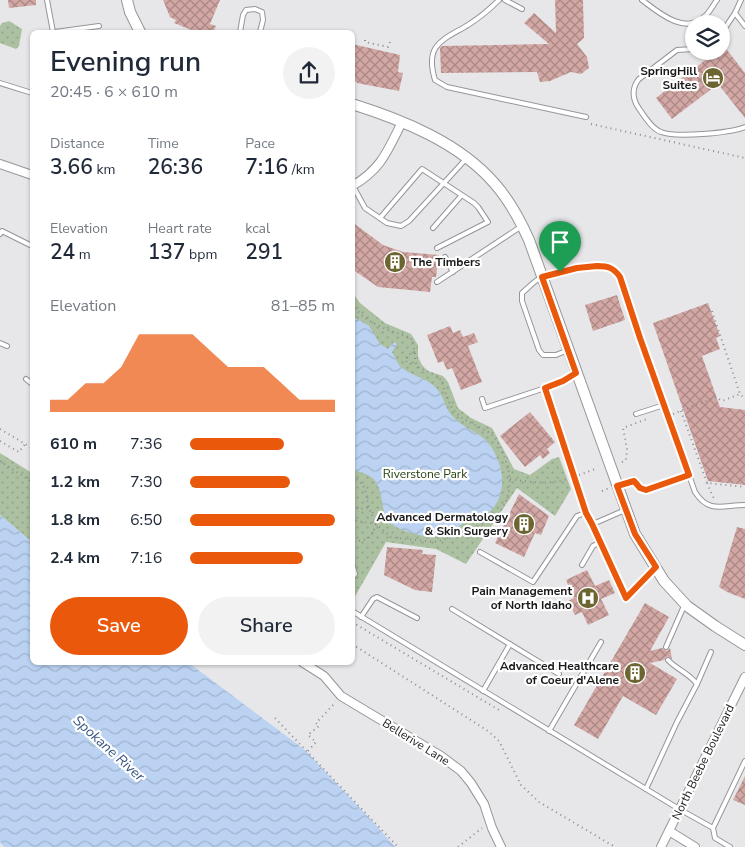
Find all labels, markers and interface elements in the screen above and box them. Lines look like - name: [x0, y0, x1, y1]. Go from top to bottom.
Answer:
- map controls: [685, 15, 730, 60]
- button: layers: [685, 15, 730, 60]
- text: Evening run: [50, 43, 201, 81]
- button: share: [283, 47, 335, 99]
- place label: SpringHill Suites: [640, 63, 697, 93]
- hotel icon: SpringHill Suites: [701, 66, 725, 90]
- text: 20:45 · 6 × 610 m: [50, 81, 178, 103]
- text: Distance: [50, 134, 104, 153]
- text: Time: [148, 134, 179, 153]
- text: Pace: [245, 134, 275, 153]
- text: 3.66: [50, 153, 93, 181]
- text: 26:36: [148, 153, 203, 181]
- text: 7:16: [245, 153, 288, 181]
- text: km: [93, 160, 115, 179]
- text: /km: [288, 160, 315, 179]
- text: Elevation: [50, 219, 108, 238]
- text: Heart rate: [148, 219, 212, 238]
- text: kcal: [245, 219, 270, 238]
- pin: [539, 221, 581, 272]
- icon: arrive: [546, 228, 574, 256]
- text: 24: [50, 238, 75, 266]
- text: 137: [148, 238, 185, 266]
- text: 291: [245, 238, 283, 266]
- text: m: [75, 245, 91, 264]
- text: bpm: [185, 245, 217, 264]
- building icon: The Timbers: [383, 250, 407, 274]
- place label: The Timbers: [411, 254, 481, 270]
- text: Elevation: [50, 295, 116, 317]
- text: 81–85 m: [271, 295, 335, 317]
- text: 610 m: [50, 433, 97, 455]
- text: 7:36: [130, 433, 162, 455]
- park label: Riverstone Park: [383, 466, 468, 482]
- text: 1.2 km: [50, 471, 100, 493]
- text: 7:30: [130, 471, 162, 493]
- text: 1.8 km: [50, 509, 100, 531]
- text: 6:50: [130, 509, 162, 531]
- place label: Advanced Dermatology & Skin Surgery: [377, 509, 509, 539]
- building icon: Advanced Dermatology & Skin Surgery: [512, 512, 536, 536]
- text: 2.4 km: [50, 547, 100, 569]
- text: 7:16: [130, 547, 162, 569]
- place label: Pain Management of North Idaho: [472, 583, 572, 613]
- hospital icon: Pain Management of North Idaho: [576, 586, 600, 610]
- button: Save: [50, 597, 188, 655]
- button: Share: [198, 597, 335, 655]
- place label: Advanced Healthcare of Coeur d'Alene: [500, 658, 619, 688]
- building icon: Advanced Healthcare of Coeur d'Alene: [623, 661, 647, 685]
- street label: North Beebe Boulevard: [668, 702, 738, 822]
- water label: Spokane River: [69, 711, 149, 786]
- street label: Bellerive Lane: [379, 715, 453, 769]

